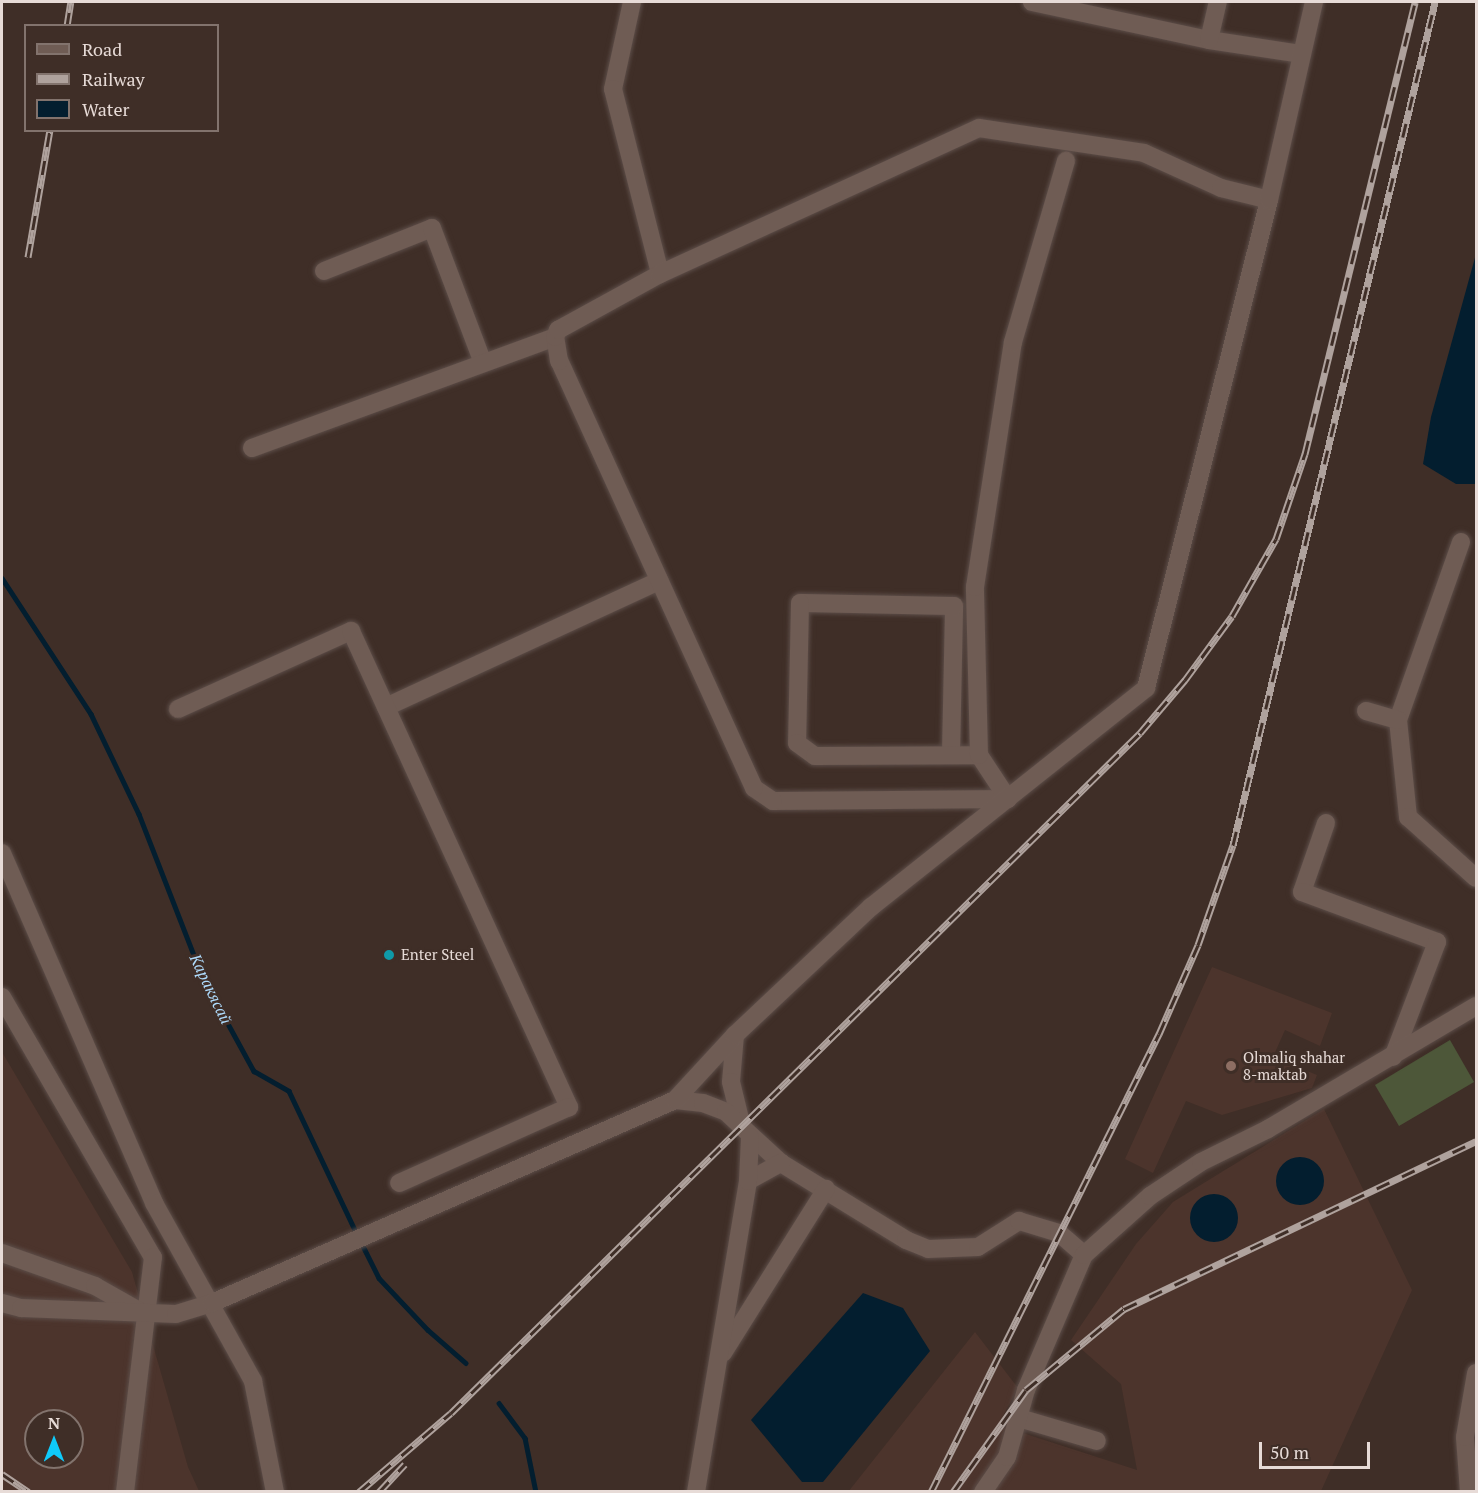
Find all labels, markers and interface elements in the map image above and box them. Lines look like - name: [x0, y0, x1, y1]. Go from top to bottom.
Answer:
- legend: [24, 24, 219, 132]
- text: Road: [82, 37, 122, 61]
- text: Railway: [82, 67, 145, 91]
- text: Water: [82, 97, 129, 121]
- place label: Enter Steel: [401, 946, 474, 964]
- marker: Enter Steel: [382, 948, 396, 962]
- water label: Каракясай: [186, 951, 236, 1027]
- place label: Olmaliq shahar 8-maktab: [1243, 1048, 1345, 1083]
- marker: Olmaliq shahar 8-maktab: [1224, 1059, 1238, 1073]
- north arrow: [24, 1409, 84, 1469]
- text: N: [48, 1412, 60, 1434]
- scale bar: [1262, 1430, 1373, 1468]
- text: 50 m: [1270, 1440, 1309, 1464]

